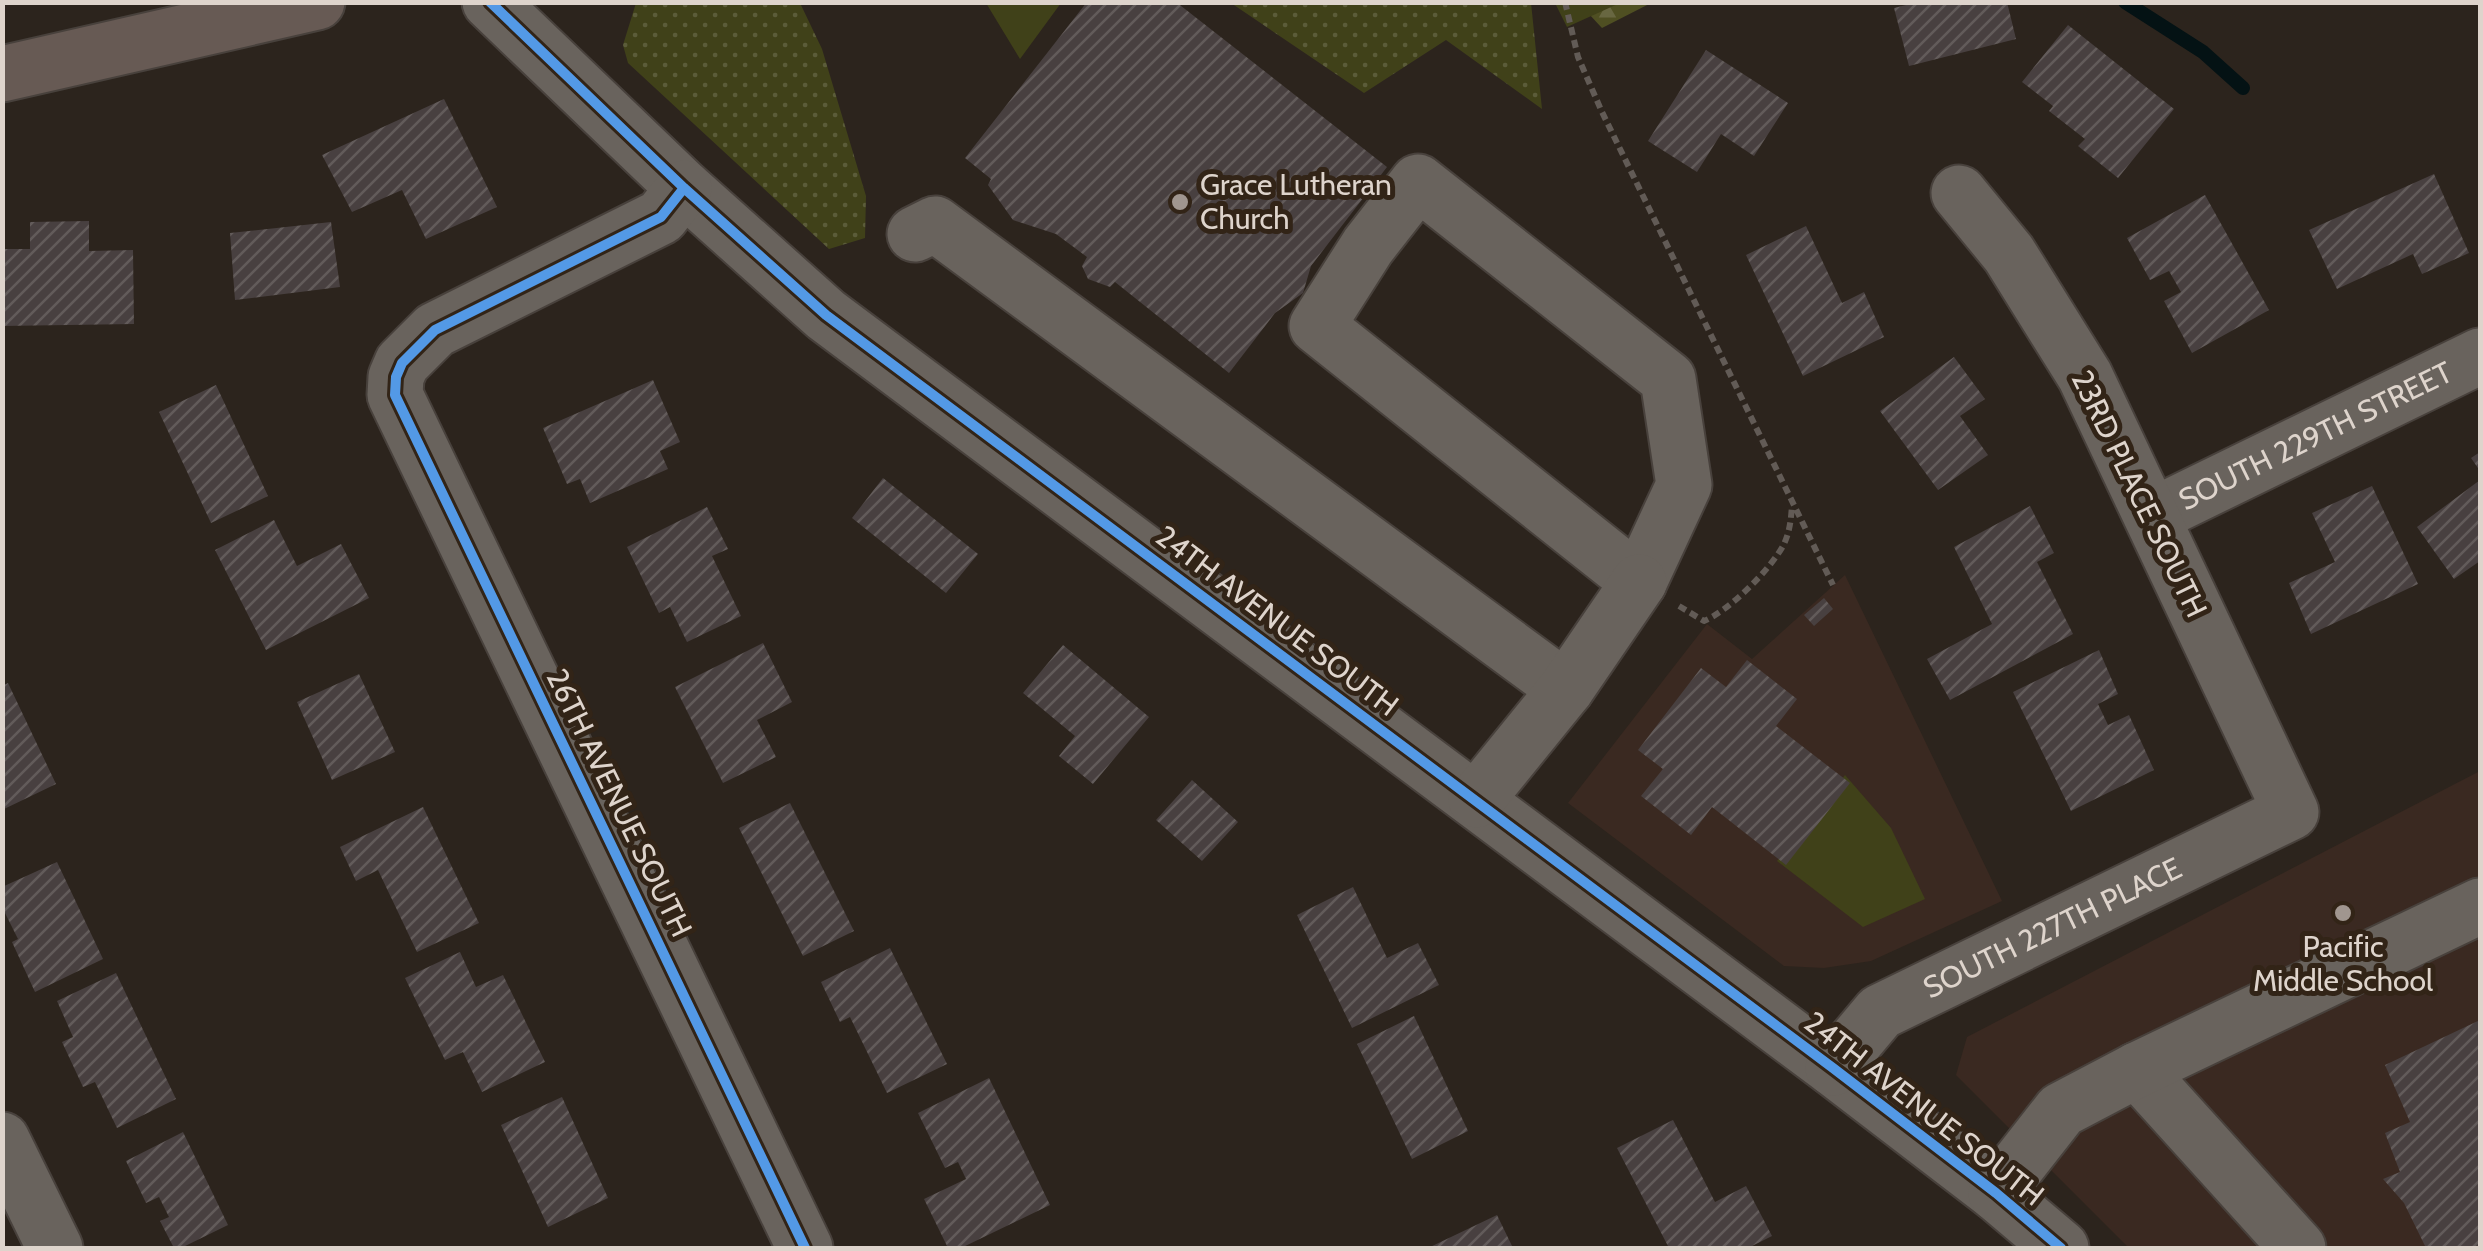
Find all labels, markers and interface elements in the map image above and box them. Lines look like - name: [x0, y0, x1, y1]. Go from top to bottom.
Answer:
- place label: Grace Lutheran Church: [1200, 166, 1392, 237]
- marker: Grace Lutheran Church: [1169, 191, 1191, 213]
- street label: SOUTH 229TH STREET: [2173, 353, 2458, 518]
- street label: 23RD PLACE SOUTH: [2064, 364, 2215, 623]
- street label: 24TH AVENUE SOUTH: [1149, 517, 1406, 724]
- street label: 26TH AVENUE SOUTH: [538, 663, 700, 943]
- street label: SOUTH 227TH PLACE: [1917, 849, 2188, 1006]
- marker: Pacific Middle School: [2332, 902, 2354, 924]
- place label: Pacific Middle School: [2253, 928, 2433, 999]
- street label: 24TH AVENUE SOUTH: [1797, 1003, 2052, 1214]

